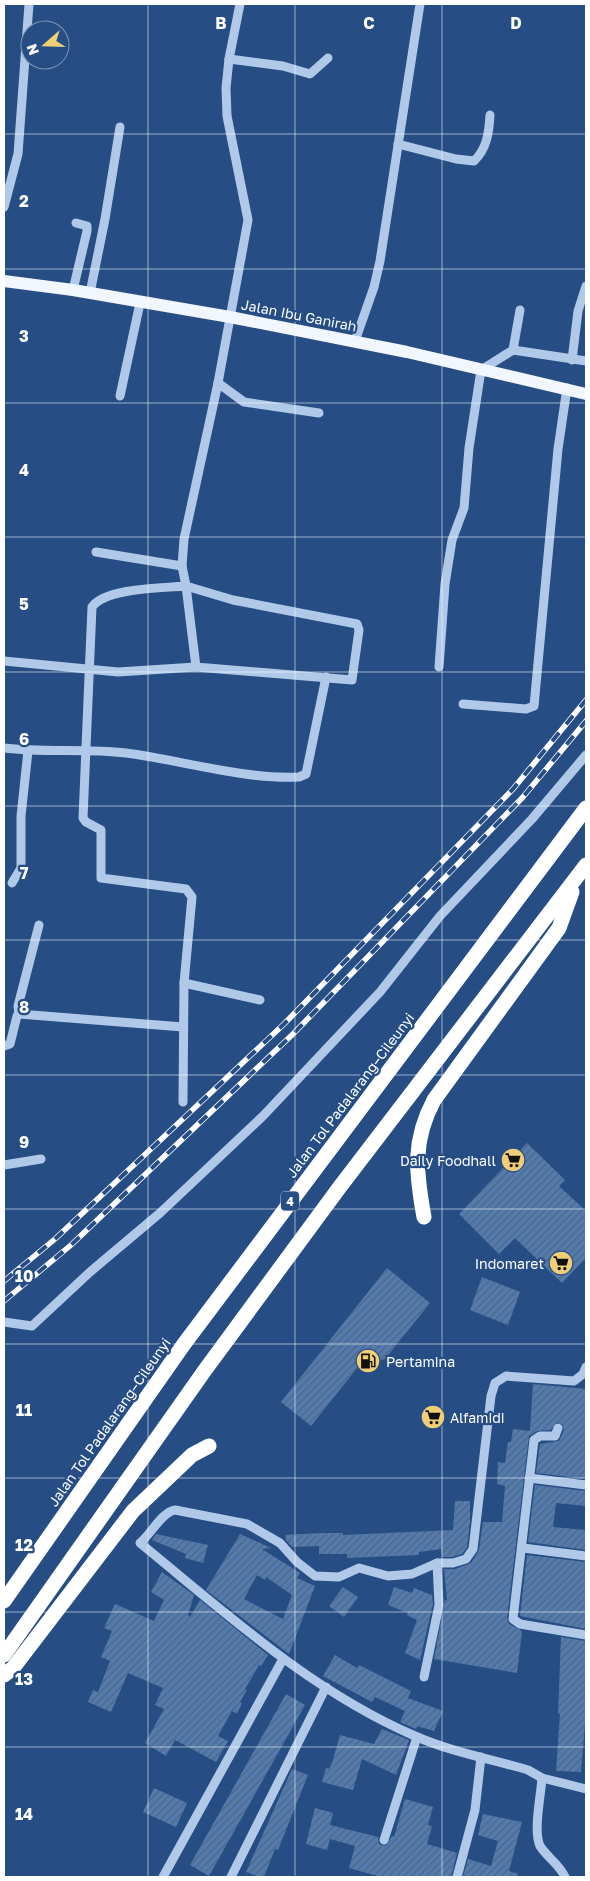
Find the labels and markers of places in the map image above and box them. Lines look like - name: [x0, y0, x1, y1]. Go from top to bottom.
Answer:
- supermarket icon: Daily Foodhall: [500, 1147, 526, 1173]
- place label: Daily Foodhall: [400, 1152, 496, 1169]
- supermarket icon: Indomaret: [548, 1250, 574, 1276]
- place label: Indomaret: [475, 1255, 544, 1272]
- fuel station icon: Pertamina: [355, 1348, 381, 1374]
- place label: Pertamina: [386, 1353, 455, 1370]
- supermarket icon: Alfamidi: [420, 1404, 446, 1430]
- place label: Alfamidi: [450, 1409, 505, 1426]

